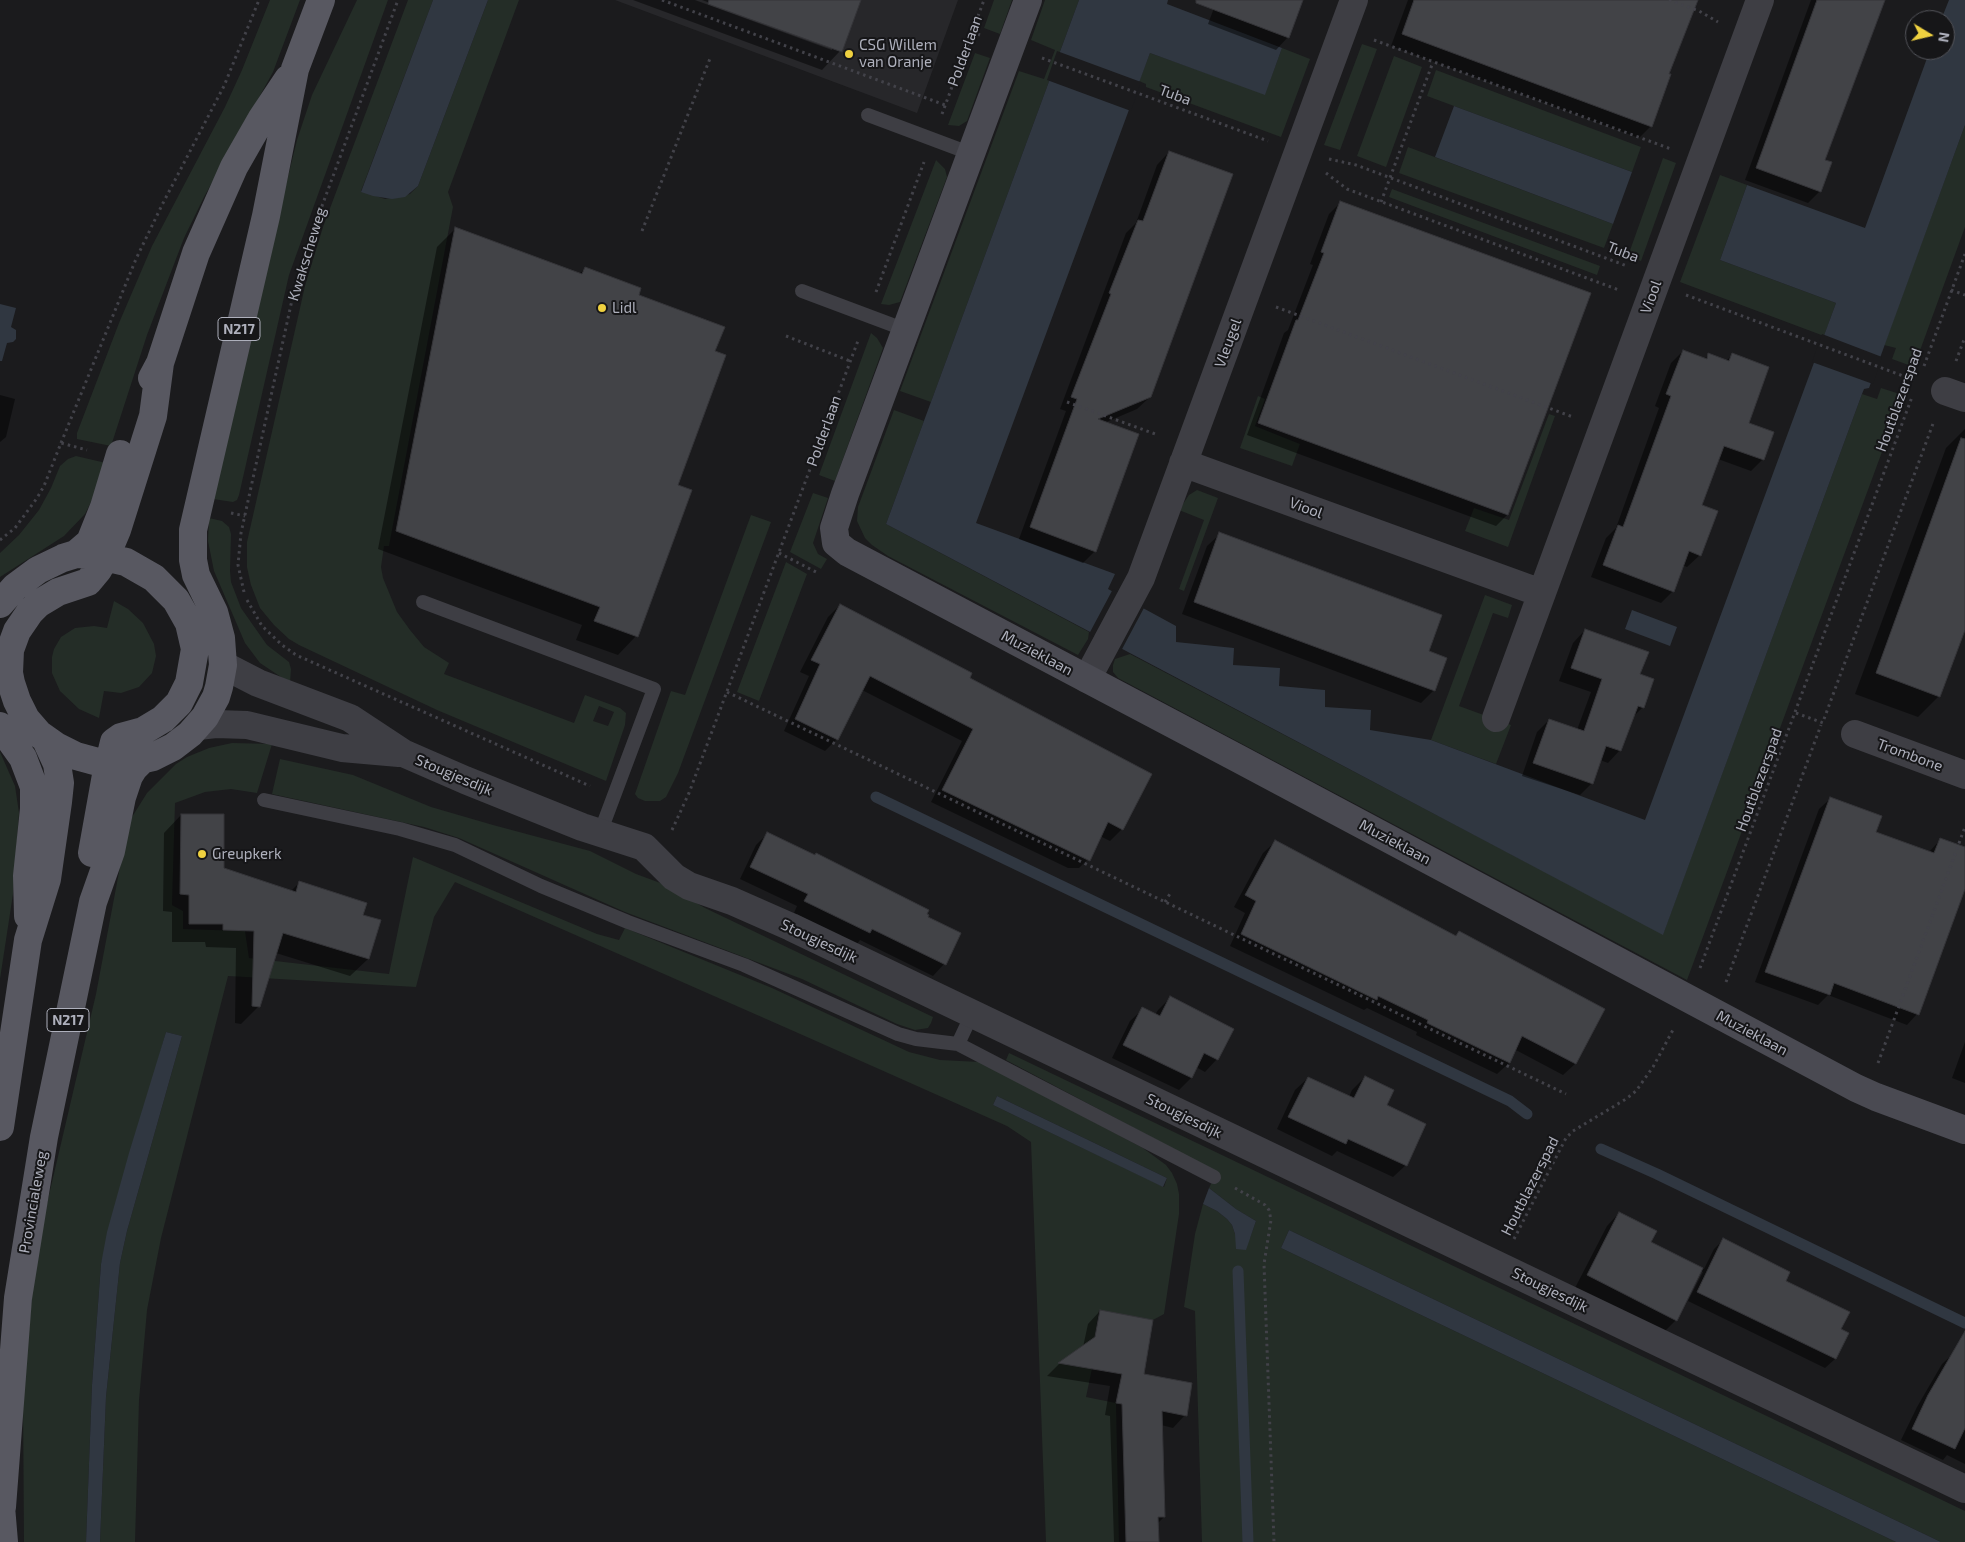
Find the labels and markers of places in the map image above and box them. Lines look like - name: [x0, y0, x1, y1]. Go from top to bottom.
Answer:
- place label: CSG Willem van Oranje: [859, 36, 937, 71]
- marker: CSG Willem van Oranje: [843, 48, 855, 60]
- place label: Lidl: [612, 299, 636, 317]
- marker: Lidl: [596, 302, 608, 314]
- place label: Greupkerk: [212, 845, 282, 863]
- marker: Greupkerk: [196, 848, 208, 860]

